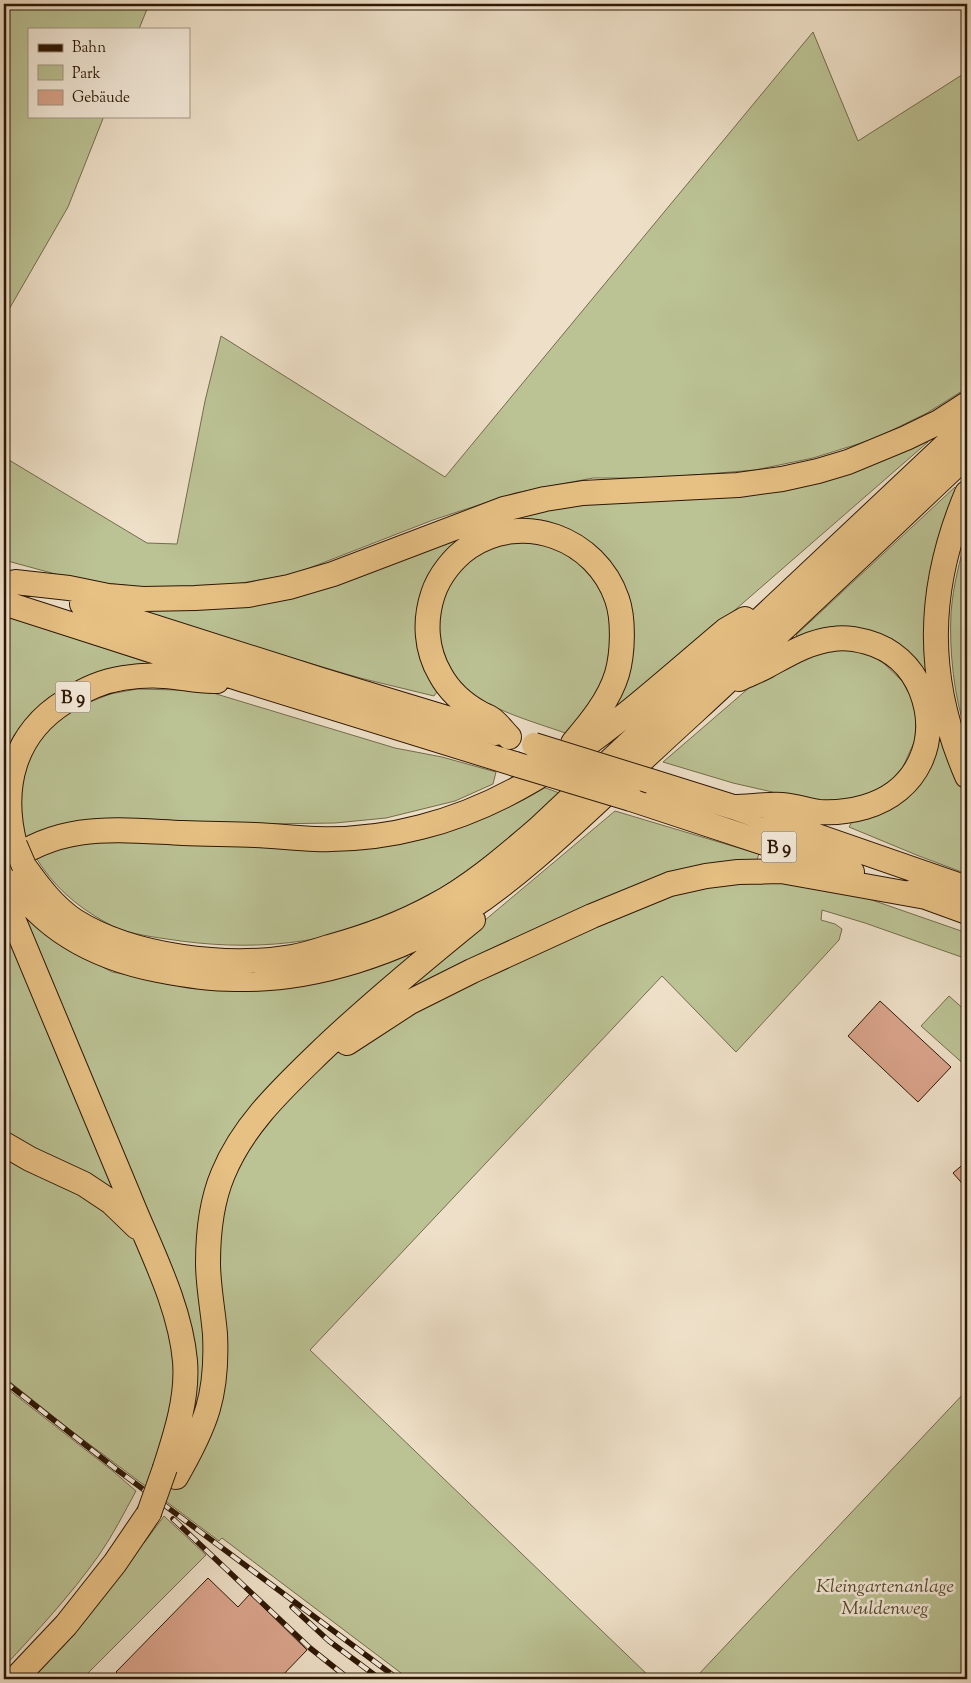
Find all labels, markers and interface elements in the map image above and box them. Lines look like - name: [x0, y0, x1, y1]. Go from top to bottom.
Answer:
- legend: [28, 28, 190, 118]
- text: Bahn: [72, 38, 106, 59]
- text: Park: [72, 64, 101, 85]
- text: Gebäude: [72, 88, 130, 109]
- road number: B 9: [56, 682, 90, 712]
- road number: B 9: [762, 832, 796, 862]
- park label: Kleingartenanlage Muldenweg: [816, 1574, 954, 1623]

